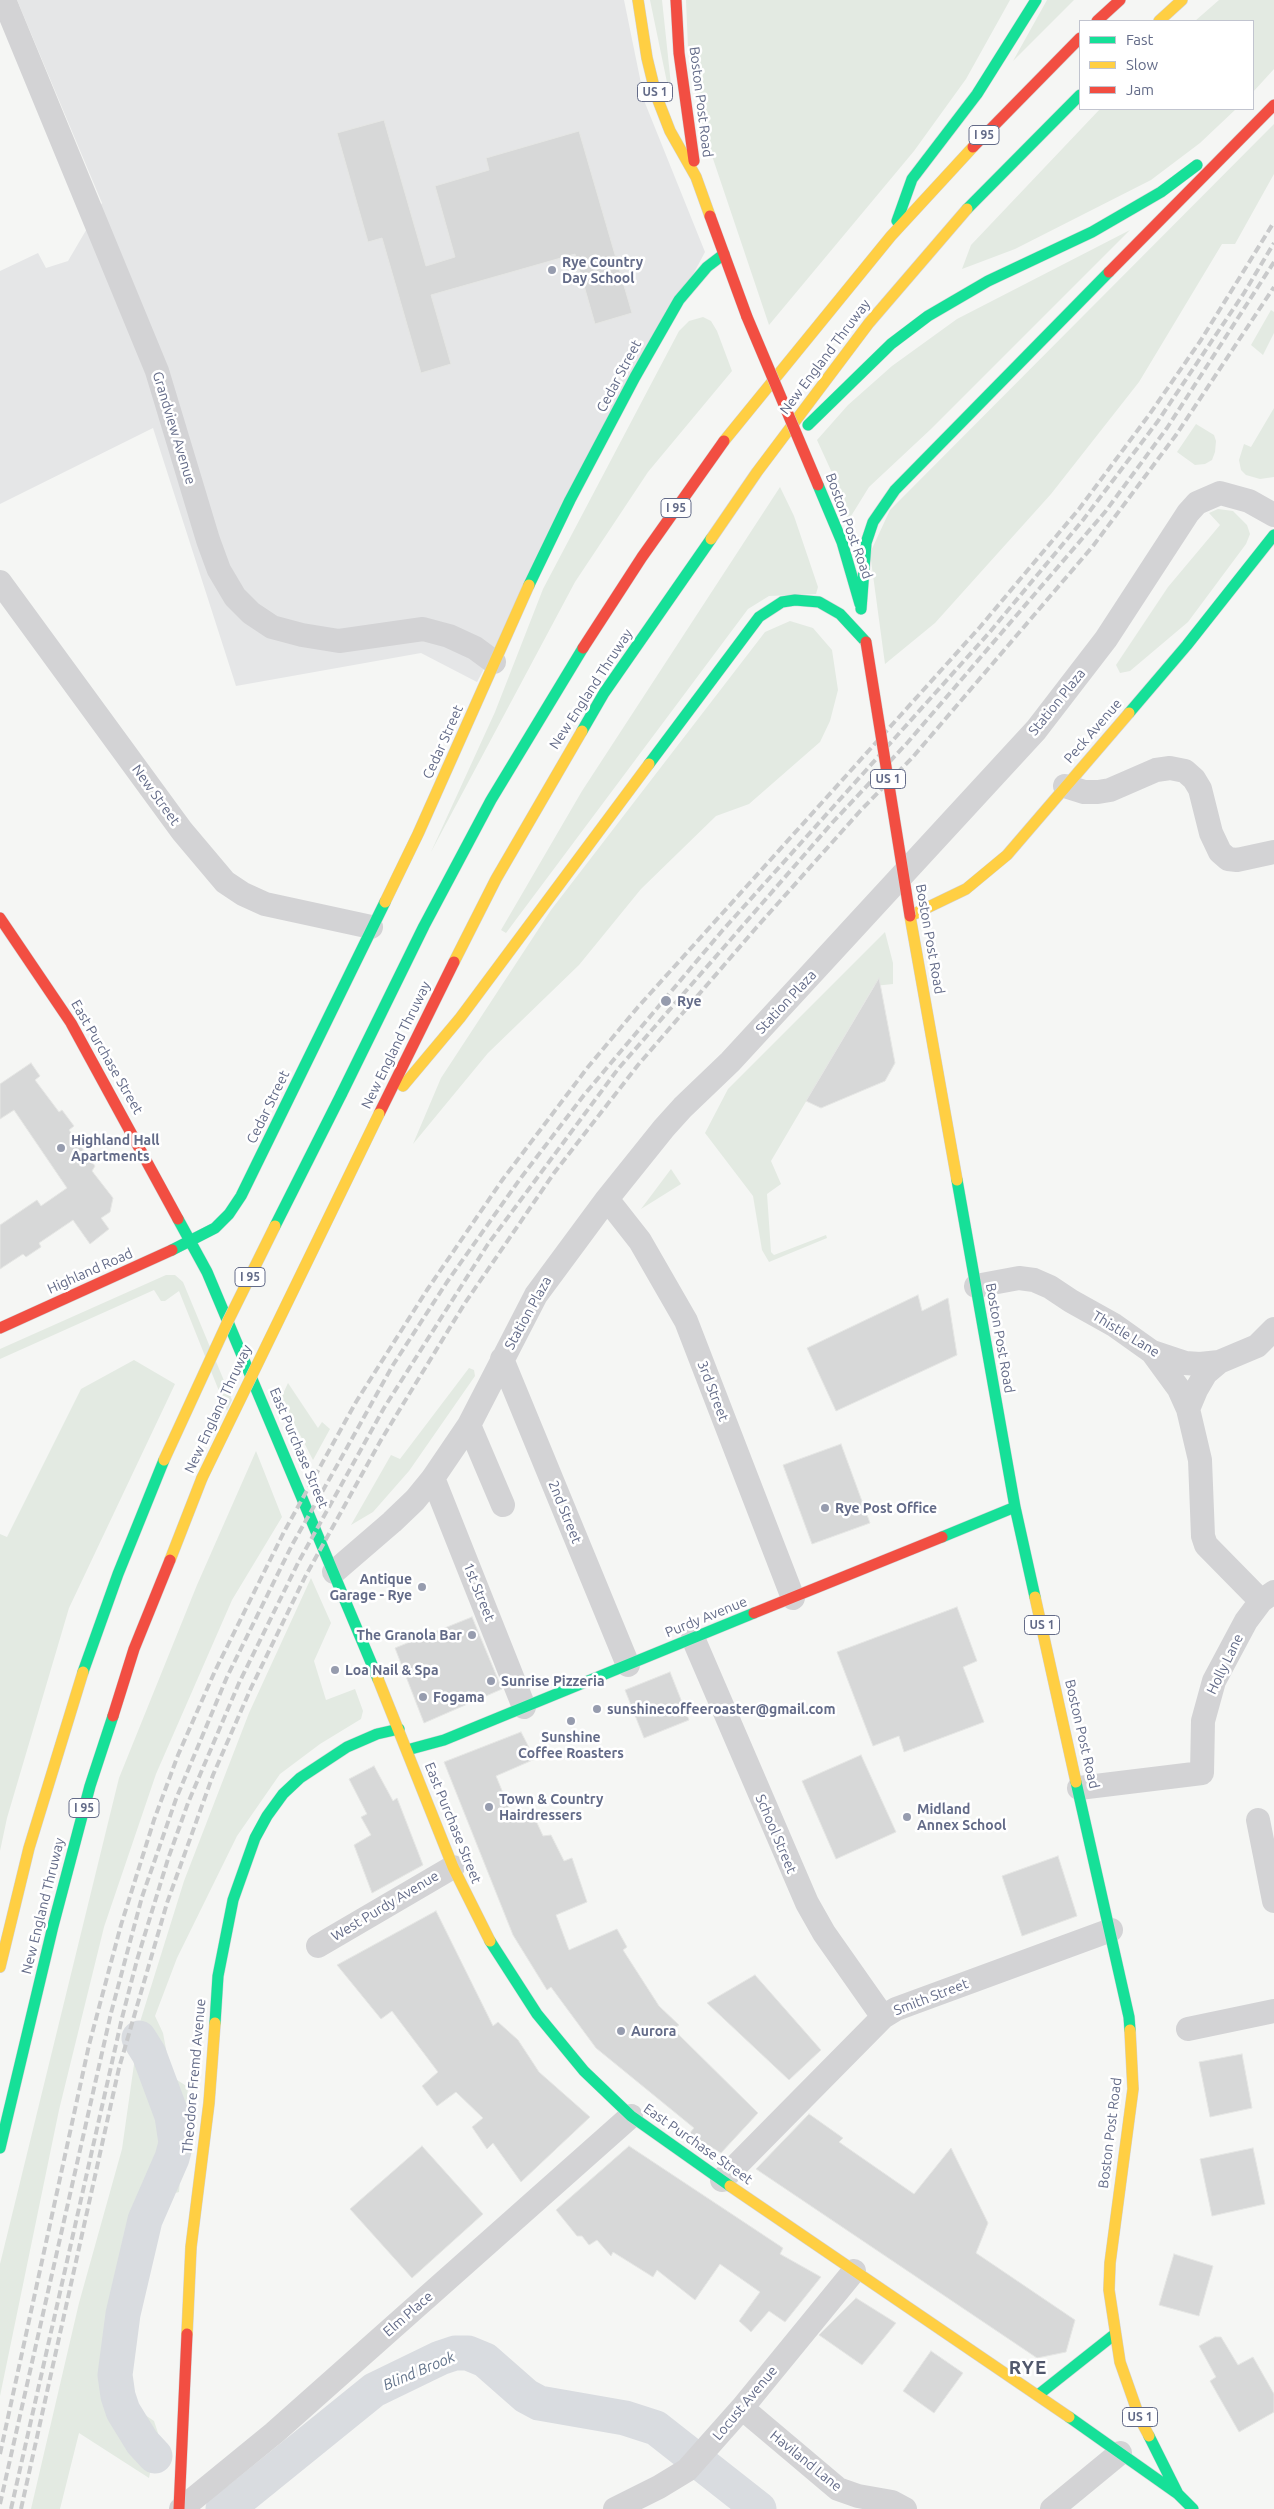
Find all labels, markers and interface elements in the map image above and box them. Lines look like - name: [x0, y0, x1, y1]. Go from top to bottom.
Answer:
- legend: [1079, 20, 1254, 110]
- text: Fast: [1126, 31, 1153, 48]
- street label: Boston Post Road: [686, 46, 716, 158]
- text: Slow: [1126, 56, 1158, 73]
- text: Jam: [1126, 81, 1154, 98]
- road number: US 1: [638, 82, 672, 101]
- road number: I 95: [969, 126, 999, 144]
- place label: Rye Country Day School: [562, 254, 643, 286]
- marker: Rye Country Day School: [546, 264, 558, 276]
- street label: New England Thruway: [776, 296, 874, 418]
- street label: Cedar Street: [593, 337, 645, 415]
- street label: Grandview Avenue: [149, 370, 199, 486]
- street label: Boston Post Road: [822, 471, 876, 581]
- road number: I 95: [661, 498, 691, 518]
- street label: New England Thruway: [546, 626, 636, 752]
- street label: Station Plaza: [1025, 665, 1089, 739]
- street label: Peck Avenue: [1060, 695, 1126, 767]
- street label: Cedar Street: [419, 702, 467, 782]
- street label: New Street: [128, 761, 184, 829]
- road number: US 1: [870, 770, 906, 789]
- street label: Boston Post Road: [912, 883, 948, 995]
- street label: Station Plaza: [752, 967, 820, 1037]
- street label: New England Thruway: [358, 978, 434, 1112]
- place label: Rye: [677, 993, 702, 1009]
- marker: Rye: [659, 994, 673, 1008]
- street label: East Purchase Street: [67, 997, 147, 1117]
- street label: Cedar Street: [243, 1068, 293, 1146]
- place label: Highland Hall Apartments: [71, 1132, 160, 1164]
- marker: Highland Hall Apartments: [55, 1142, 67, 1154]
- street label: Highland Road: [45, 1245, 135, 1297]
- road number: I 95: [235, 1268, 265, 1286]
- street label: Station Plaza: [501, 1273, 555, 1353]
- street label: Boston Post Road: [982, 1282, 1018, 1394]
- street label: Thistle Lane: [1089, 1307, 1163, 1361]
- street label: New England Thruway: [181, 1342, 255, 1476]
- street label: 3rd Street: [694, 1358, 732, 1424]
- street label: East Purchase Street: [266, 1385, 332, 1511]
- street label: 2nd Street: [545, 1478, 585, 1546]
- place label: Rye Post Office: [835, 1500, 937, 1516]
- marker: Rye Post Office: [819, 1502, 831, 1514]
- street label: 1st Street: [460, 1560, 498, 1624]
- place label: Antique Garage - Rye: [329, 1571, 412, 1604]
- marker: Antique Garage - Rye: [416, 1581, 428, 1593]
- street label: Purdy Avenue: [663, 1593, 749, 1641]
- road number: US 1: [1024, 1616, 1060, 1634]
- place label: The Granola Bar: [357, 1627, 462, 1643]
- marker: The Granola Bar: [466, 1629, 478, 1641]
- street label: Holly Lane: [1203, 1631, 1247, 1697]
- place label: Loa Nail & Spa: [345, 1662, 438, 1678]
- marker: Loa Nail & Spa: [329, 1664, 341, 1676]
- place label: Sunrise Pizzeria: [501, 1673, 605, 1689]
- marker: Sunrise Pizzeria: [485, 1675, 497, 1687]
- street label: Boston Post Road: [1061, 1678, 1103, 1790]
- place label: Fogama: [433, 1689, 485, 1705]
- marker: Fogama: [417, 1691, 429, 1703]
- place label: sunshinecoffeeroaster@gmail.com: [607, 1701, 836, 1717]
- marker: sunshinecoffeeroaster@gmail.com: [591, 1703, 603, 1715]
- marker: Sunshine Coffee Roasters: [565, 1715, 577, 1727]
- place label: Sunshine Coffee Roasters: [518, 1729, 624, 1761]
- street label: East Purchase Street: [421, 1760, 485, 1886]
- place label: Town & Country Hairdressers: [499, 1791, 603, 1824]
- street label: School Street: [752, 1792, 800, 1876]
- road number: I 95: [69, 1799, 99, 1818]
- marker: Town & Country Hairdressers: [483, 1801, 495, 1813]
- place label: Midland Annex School: [917, 1801, 1006, 1834]
- marker: Midland Annex School: [901, 1811, 913, 1823]
- street label: New England Thruway: [18, 1836, 68, 1976]
- street label: West Purdy Avenue: [328, 1867, 442, 1945]
- street label: Smith Street: [891, 1975, 971, 2019]
- street label: Theodore Fremd Avenue: [179, 1998, 209, 2154]
- place label: Aurora: [631, 2023, 676, 2039]
- marker: Aurora: [615, 2025, 627, 2037]
- street label: Boston Post Road: [1095, 2077, 1125, 2189]
- street label: East Purchase Street: [640, 2100, 756, 2188]
- street label: Elm Place: [380, 2288, 436, 2340]
- water label: Blind Brook: [380, 2348, 458, 2394]
- district label: RYE: [1008, 2357, 1048, 2379]
- street label: Locust Avenue: [709, 2362, 781, 2444]
- road number: US 1: [1122, 2408, 1158, 2426]
- street label: Haviland Lane: [767, 2427, 845, 2495]

